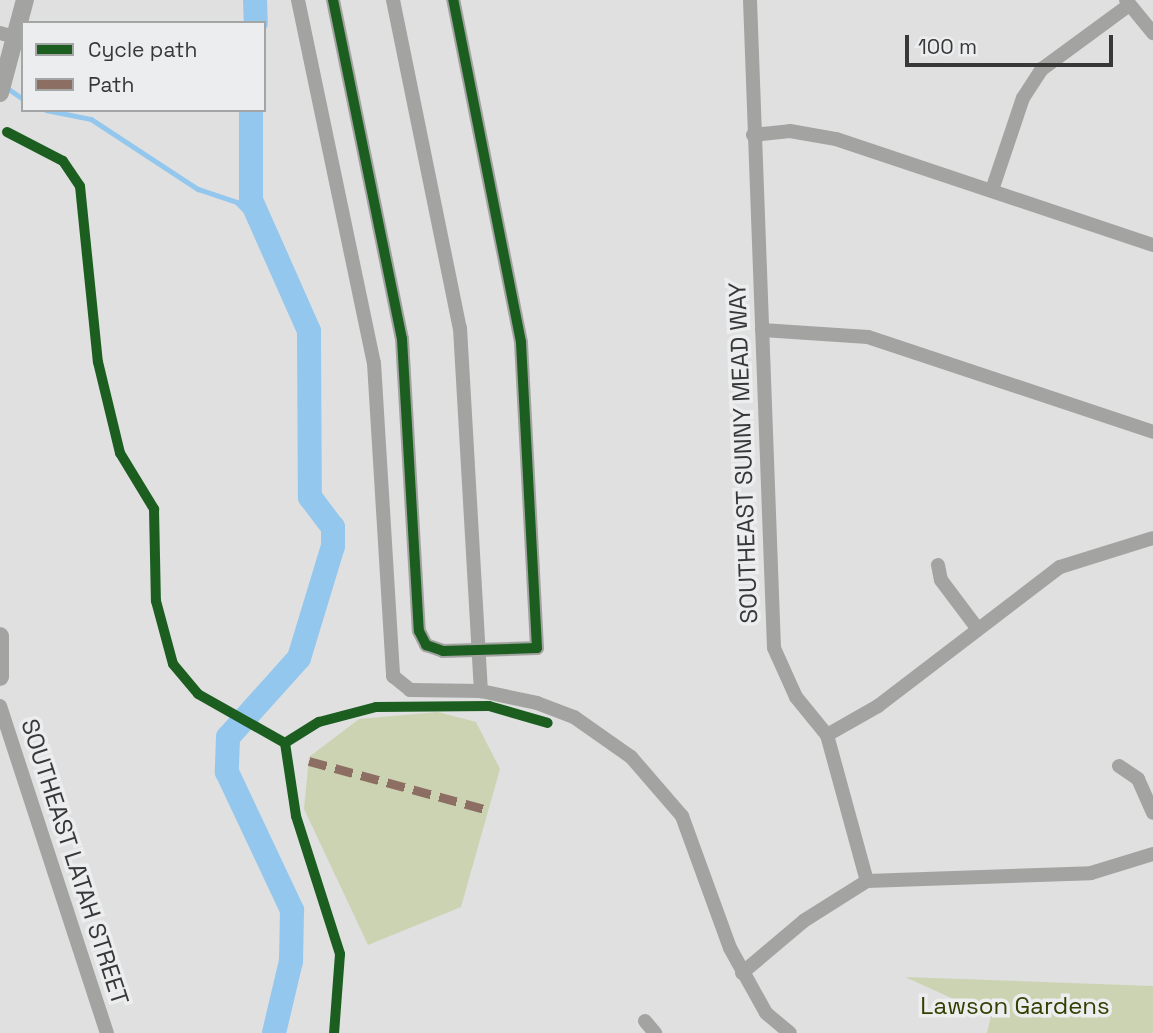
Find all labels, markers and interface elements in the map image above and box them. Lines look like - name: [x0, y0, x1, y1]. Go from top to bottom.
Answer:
- legend: [21, 21, 266, 112]
- scale bar: [908, 21, 1116, 65]
- text: 100 m: [918, 33, 977, 60]
- text: Cycle path: [88, 36, 197, 63]
- text: Path: [88, 71, 134, 98]
- street label: SOUTHEAST SUNNY MEAD WAY: [723, 281, 763, 625]
- street label: SOUTHEAST LATAH STREET: [15, 715, 135, 1009]
- park label: Lawson Gardens: [920, 992, 1110, 1020]

